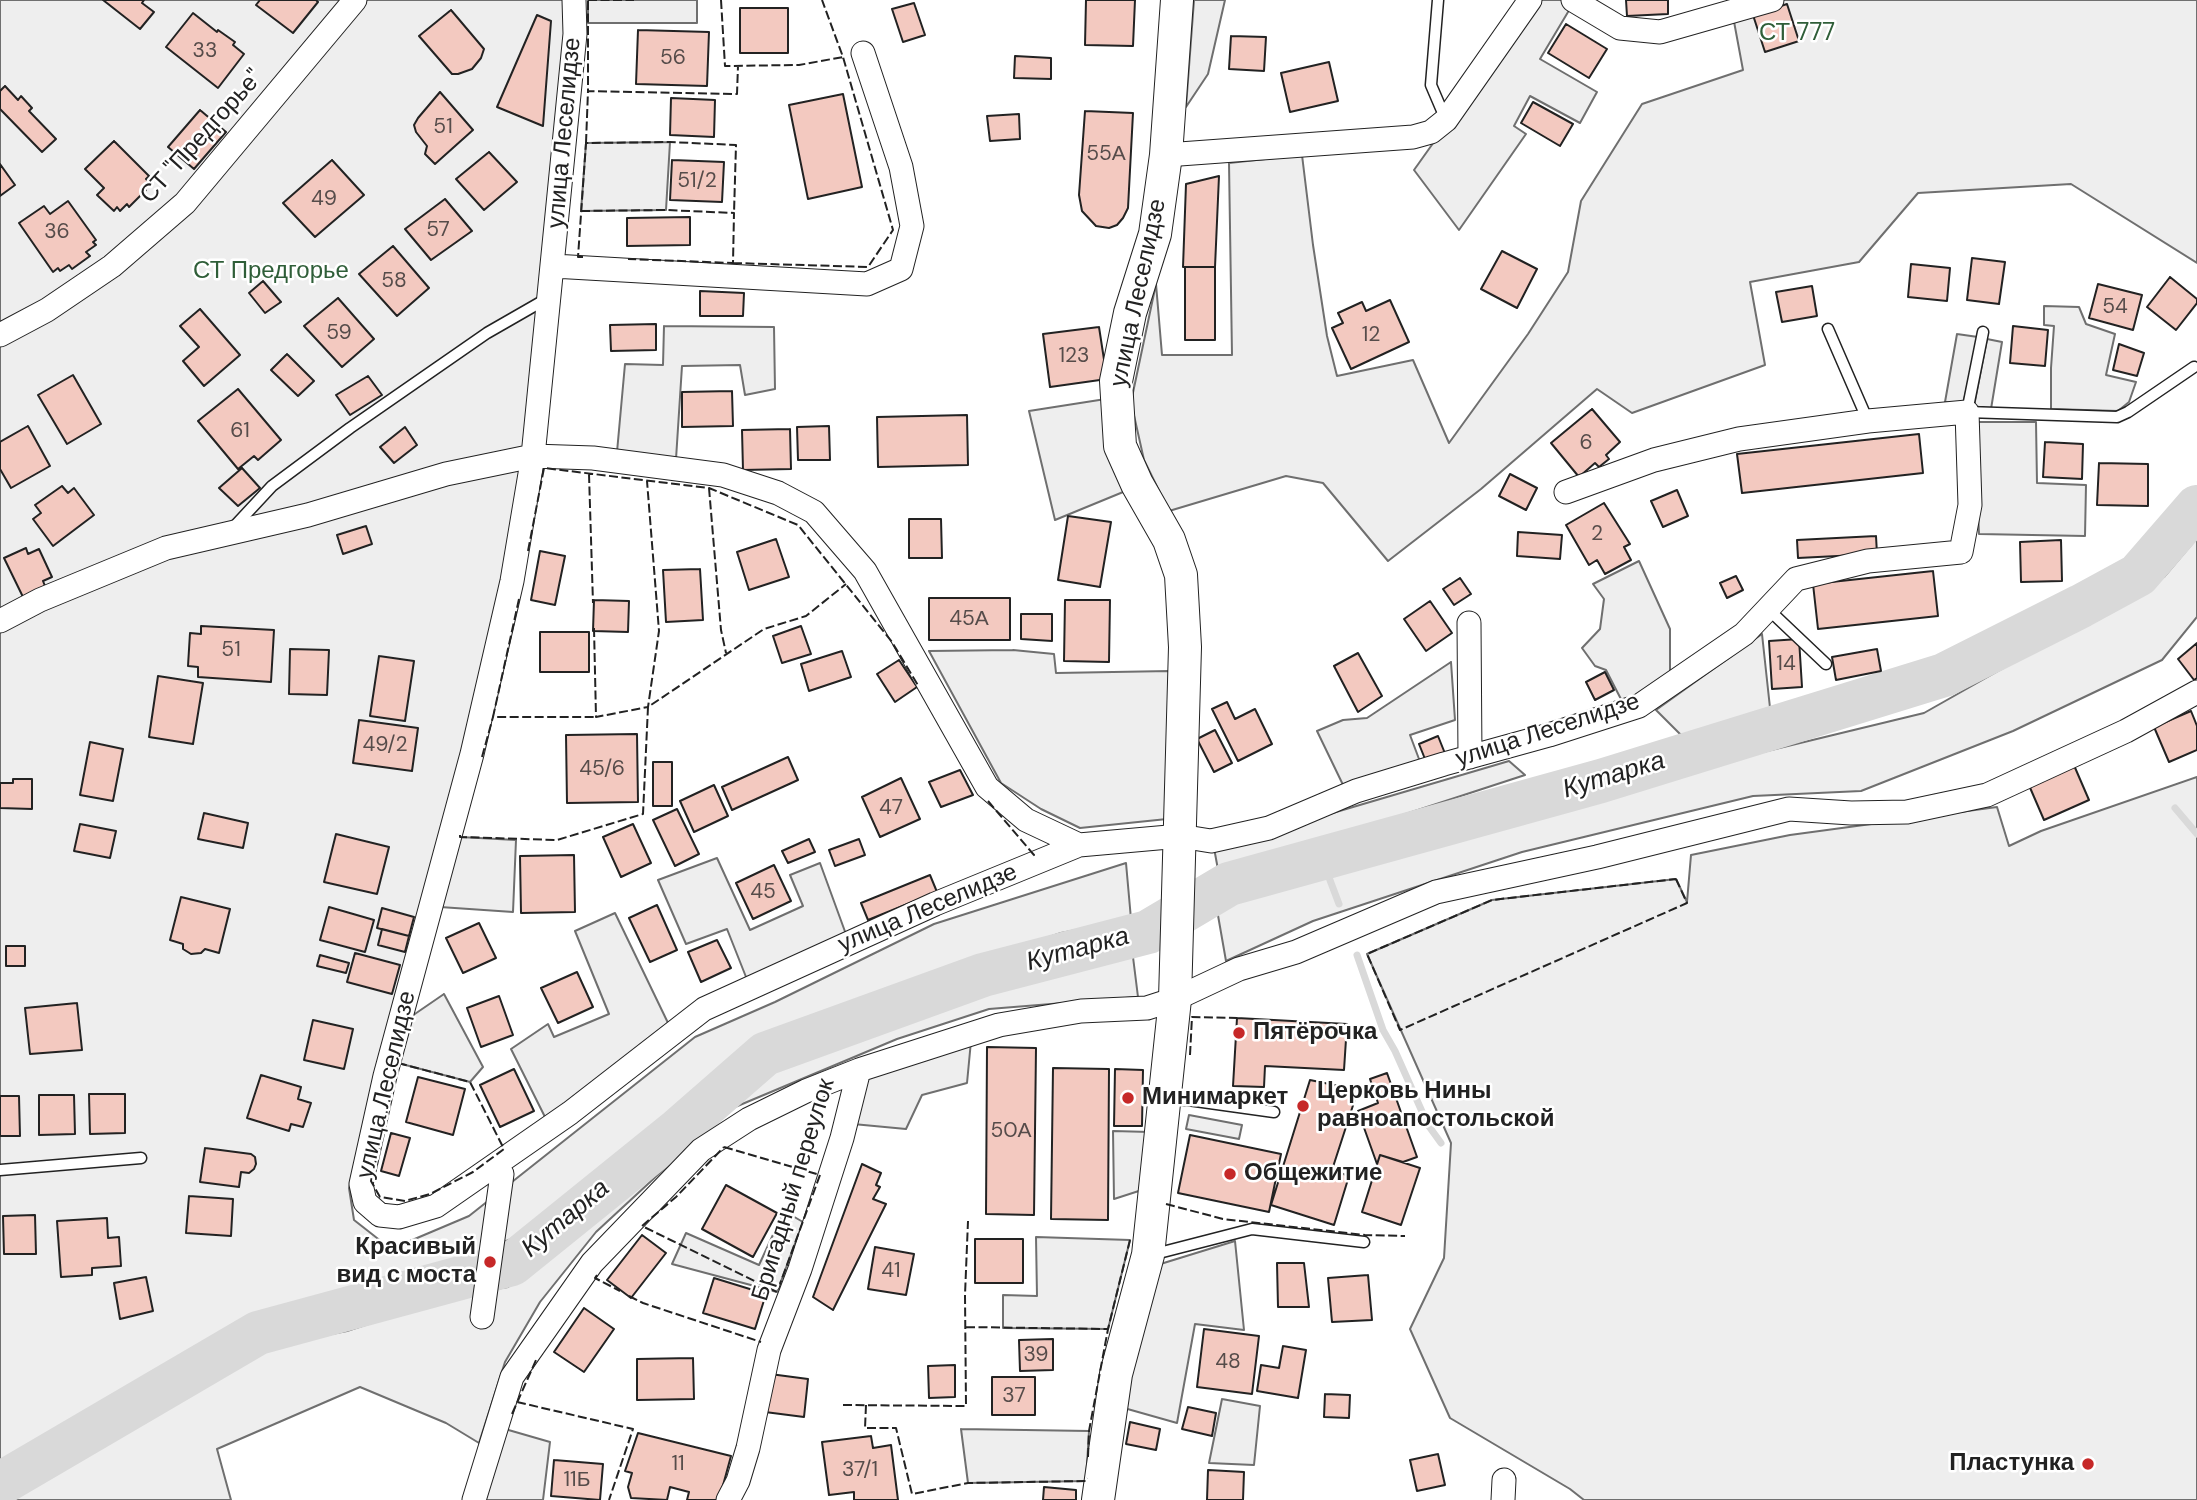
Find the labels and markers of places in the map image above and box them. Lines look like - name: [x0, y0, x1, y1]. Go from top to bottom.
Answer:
- place label: Пятёрочка: [1253, 1019, 1377, 1047]
- marker: Пятёрочка: [1231, 1025, 1247, 1041]
- place label: Церковь Нины равноапостольской: [1317, 1078, 1554, 1134]
- place label: Минимаркет: [1142, 1084, 1288, 1112]
- marker: Минимаркет: [1120, 1090, 1136, 1106]
- marker: Церковь Нины равноапостольской: [1295, 1098, 1311, 1114]
- place label: Общежитие: [1244, 1160, 1382, 1188]
- marker: Общежитие: [1222, 1166, 1238, 1182]
- place label: Красивый вид с моста: [336, 1234, 476, 1290]
- marker: Красивый вид с моста: [482, 1254, 498, 1270]
- place label: Пластунка: [1949, 1450, 2074, 1478]
- marker: Пластунка: [2080, 1456, 2096, 1472]

